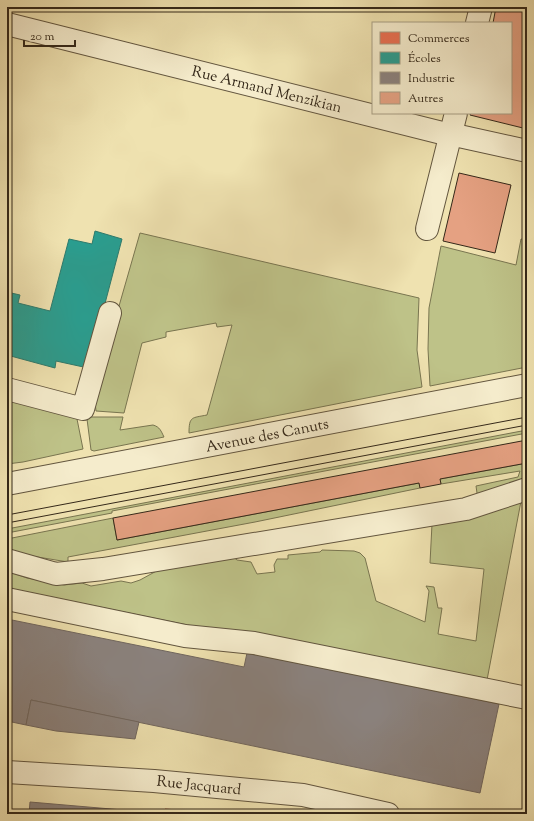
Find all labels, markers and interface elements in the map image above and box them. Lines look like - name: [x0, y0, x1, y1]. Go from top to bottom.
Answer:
- scale bar: [24, 22, 75, 48]
- legend: [372, 22, 512, 114]
- text: 20 m: [30, 28, 55, 46]
- text: Commerces: [408, 30, 470, 48]
- text: Écoles: [408, 50, 441, 68]
- street label: Rue Armand Menzikian: [189, 62, 344, 119]
- text: Industrie: [408, 70, 455, 88]
- text: Autres: [408, 90, 443, 108]
- street label: Avenue des Canuts: [204, 414, 331, 459]
- street label: Rue Jacquard: [156, 772, 243, 801]

